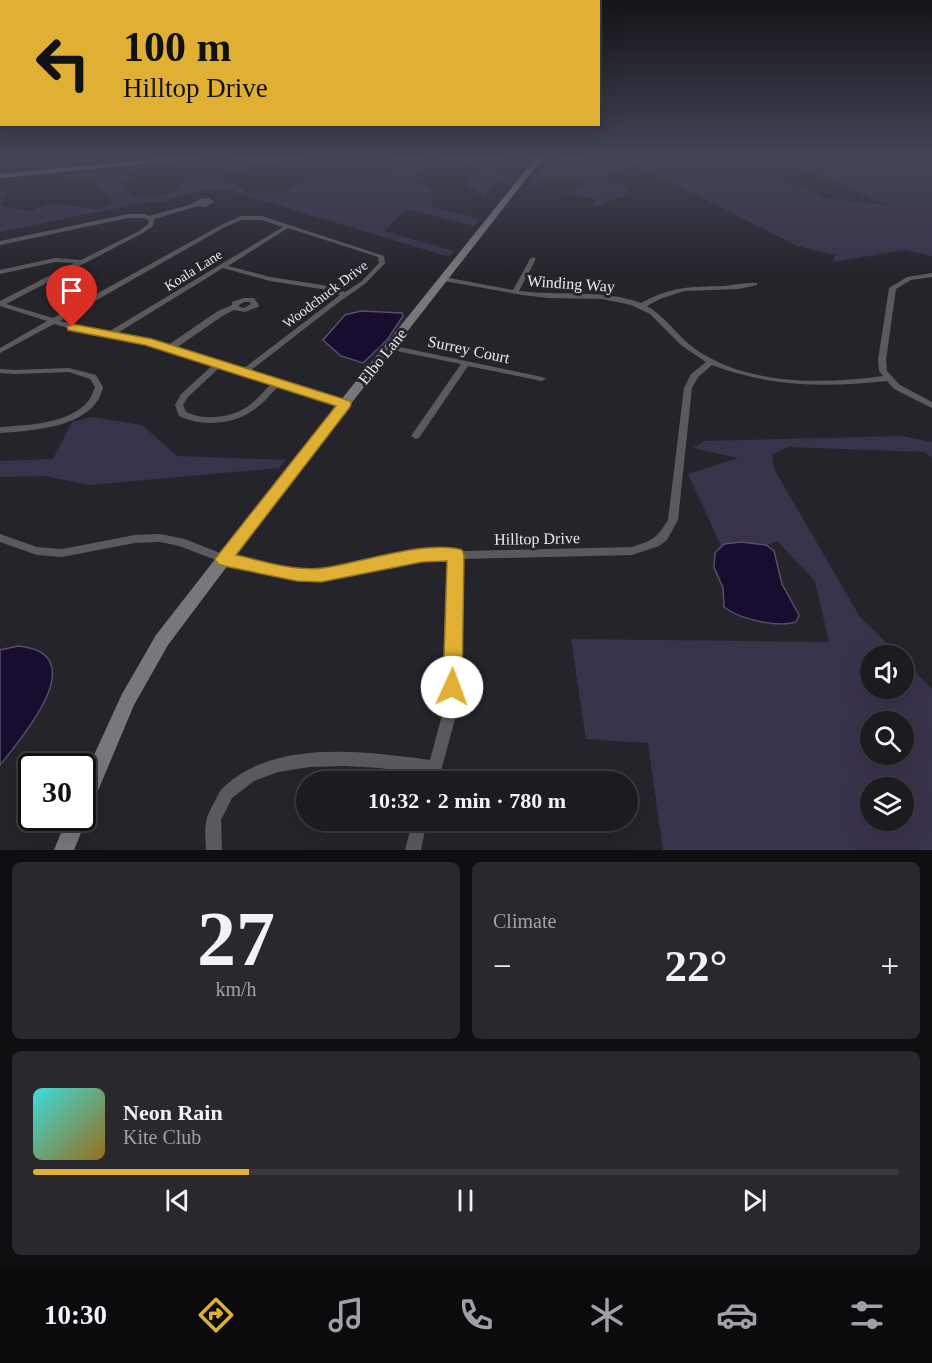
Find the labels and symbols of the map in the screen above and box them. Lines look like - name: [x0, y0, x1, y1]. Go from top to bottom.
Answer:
- street label: Koala Lane: [162, 247, 225, 294]
- street label: Woodchuck Drive: [280, 258, 371, 331]
- pin: [46, 265, 97, 327]
- street label: Winding Way: [526, 272, 615, 296]
- street label: Elbo Lane: [355, 325, 410, 387]
- street label: Surrey Court: [426, 333, 512, 368]
- street label: Hilltop Drive: [494, 529, 580, 549]
- position arrow: [420, 655, 484, 719]
- speed limit sign: 30: [18, 753, 96, 831]

